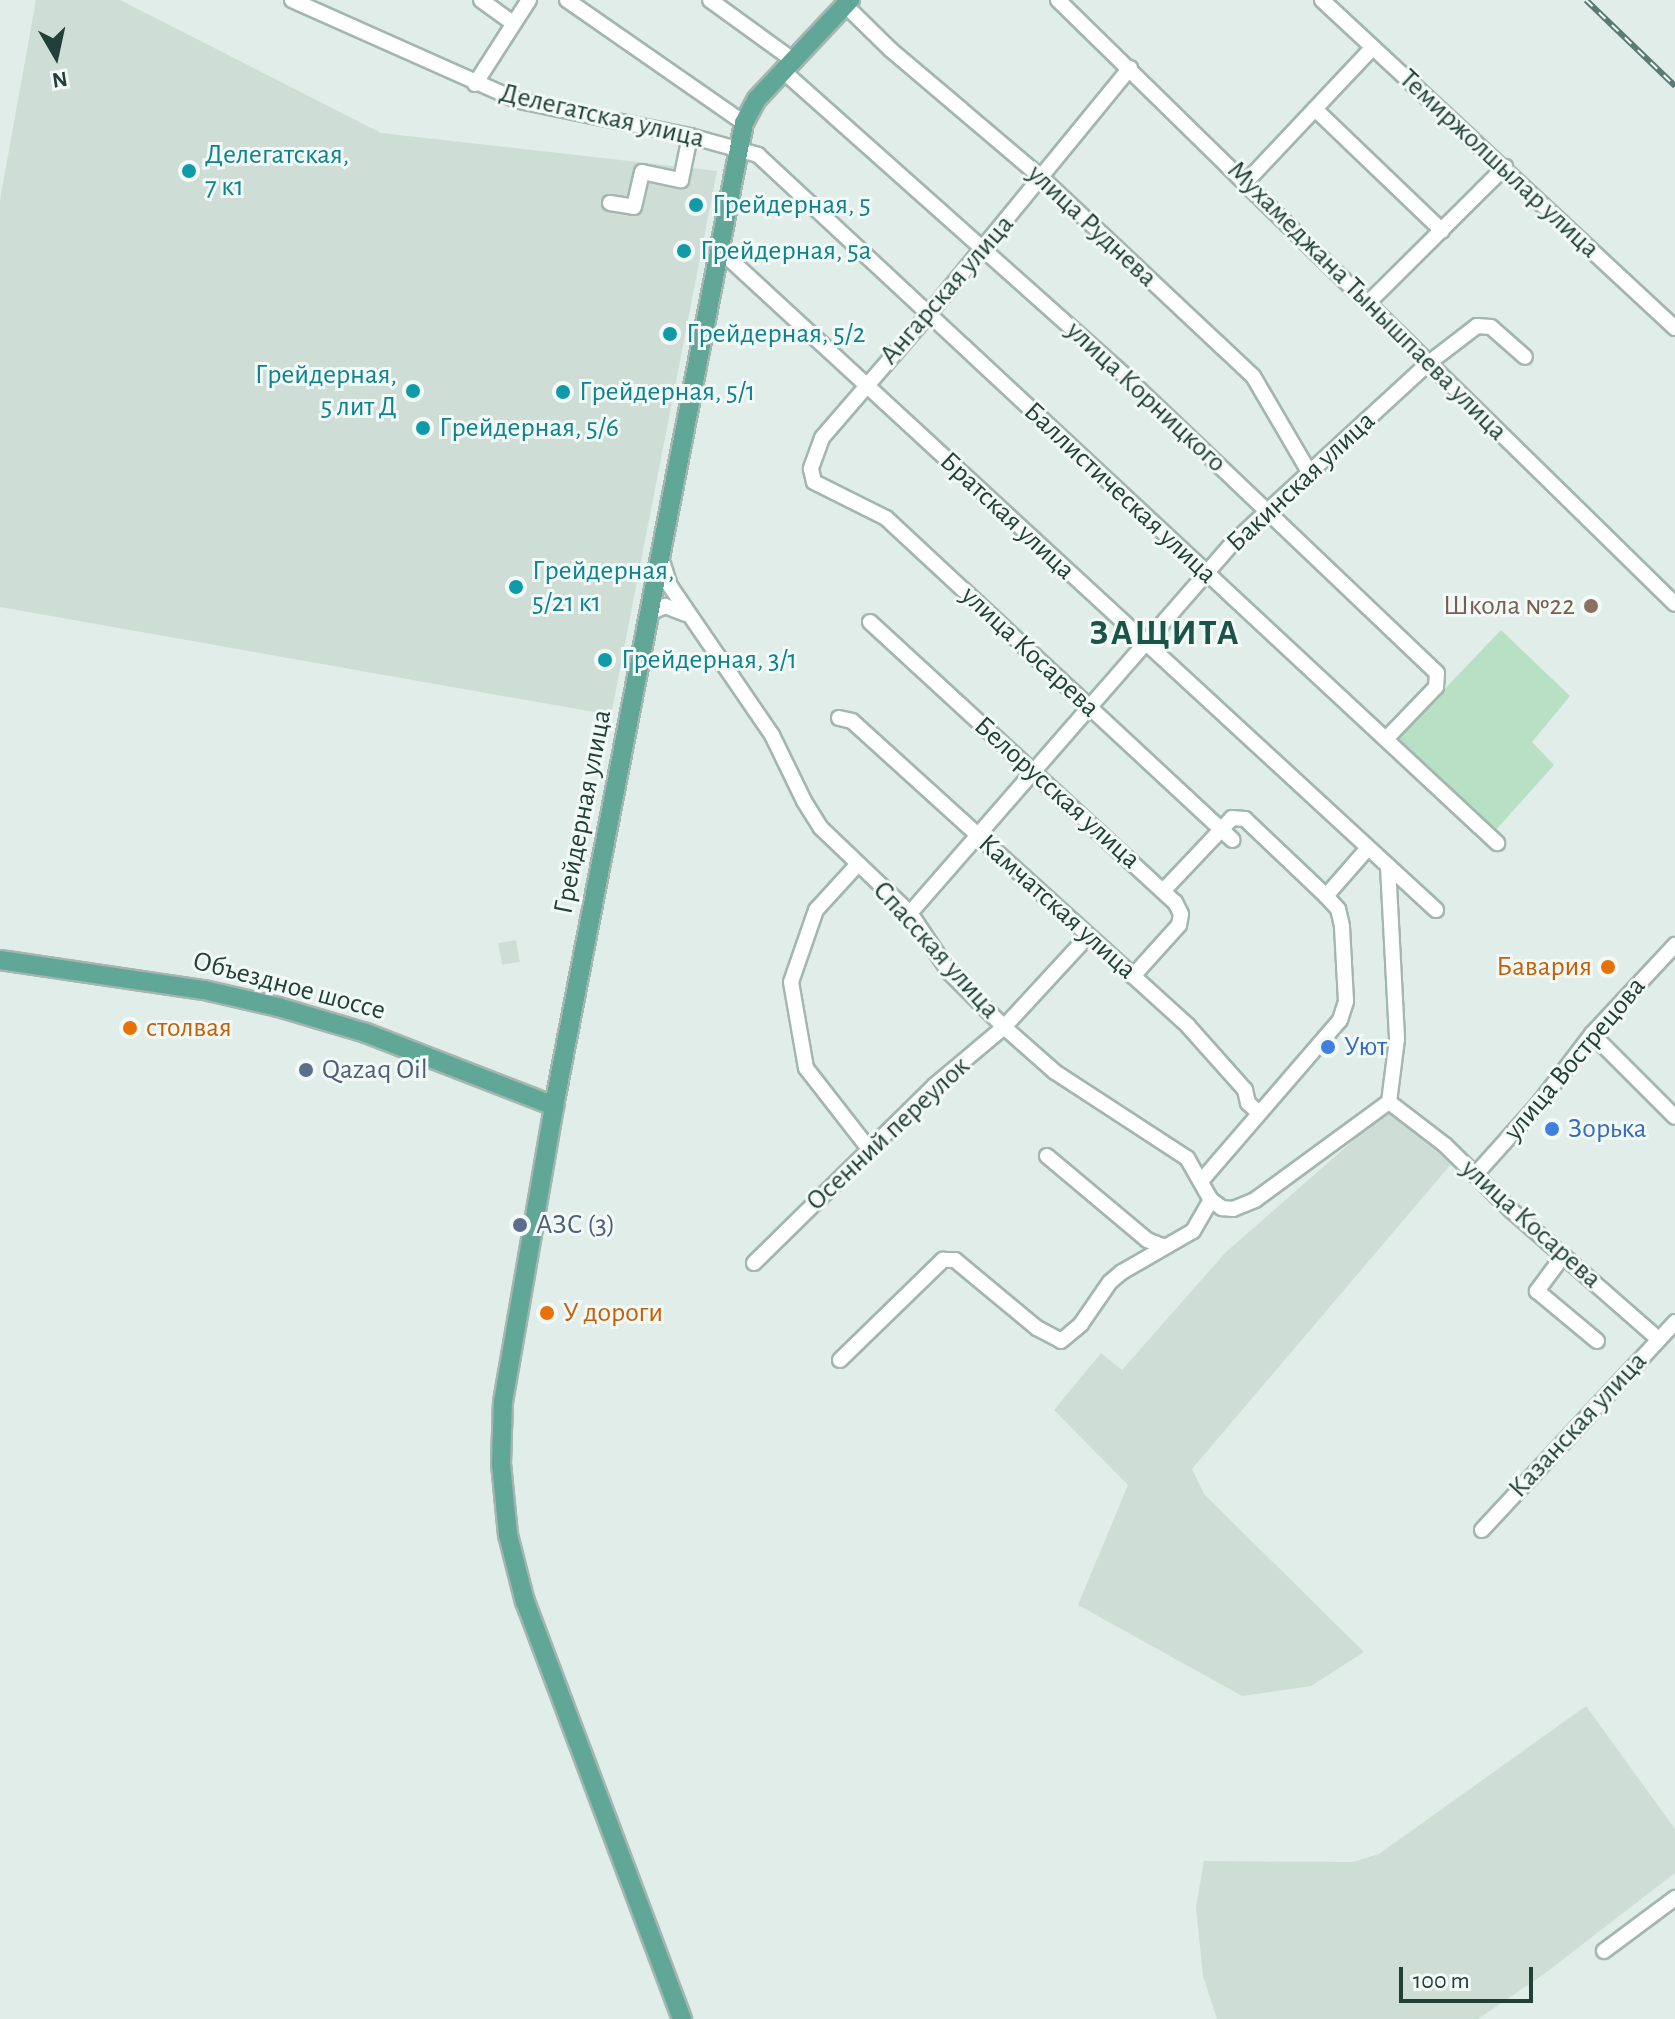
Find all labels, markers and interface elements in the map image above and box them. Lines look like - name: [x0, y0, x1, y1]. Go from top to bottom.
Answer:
- north arrow: [16, 16, 96, 96]
- street label: Темиржолшылар улица: [1392, 62, 1606, 266]
- text: N: [50, 68, 69, 92]
- street label: Делегатская улица: [496, 76, 708, 156]
- place label: Делегатская, 7 к1: [205, 138, 349, 204]
- street label: Мухамеджана Тынышпаева улица: [1220, 154, 1514, 448]
- street label: улица Руднева: [1020, 157, 1164, 295]
- marker: Делегатская, 7 к1: [180, 162, 198, 180]
- place label: Грейдерная, 5: [712, 188, 871, 222]
- marker: Грейдерная, 5: [687, 196, 705, 214]
- street label: Ангарская улица: [873, 208, 1021, 372]
- place label: Грейдерная, 5а: [700, 234, 871, 268]
- marker: Грейдерная, 5а: [675, 242, 693, 260]
- street label: улица Корницкого: [1059, 314, 1233, 480]
- place label: Грейдерная, 5/2: [686, 317, 865, 351]
- marker: Грейдерная, 5/2: [661, 325, 679, 343]
- place label: Грейдерная, 5 лит Д: [255, 358, 397, 424]
- place label: Грейдерная, 5/1: [579, 375, 755, 409]
- marker: Грейдерная, 5 лит Д: [404, 382, 422, 400]
- marker: Грейдерная, 5/1: [554, 383, 572, 401]
- street label: Баллистическая улица: [1016, 395, 1224, 591]
- street label: Бакинская улица: [1220, 405, 1382, 559]
- place label: Грейдерная, 5/6: [439, 411, 619, 445]
- marker: Грейдерная, 5/6: [414, 419, 432, 437]
- street label: Братская улица: [932, 445, 1082, 587]
- place label: Грейдерная, 5/21 к1: [532, 554, 674, 620]
- marker: Грейдерная, 5/21 к1: [507, 578, 525, 596]
- street label: улица Косарева: [954, 579, 1106, 725]
- place label: Школа №22: [1443, 589, 1575, 623]
- marker: Школа №22: [1582, 597, 1600, 615]
- district label: ЗАЩИТА: [1090, 612, 1240, 656]
- place label: Грейдерная, 3/1: [621, 643, 797, 677]
- marker: Грейдерная, 3/1: [596, 651, 614, 669]
- street label: Грейдерная улица: [547, 707, 619, 917]
- street label: Белорусская улица: [967, 709, 1147, 877]
- street label: Камчатская улица: [971, 827, 1143, 987]
- street label: Спасская улица: [865, 874, 1007, 1026]
- street label: Объездное шоссе: [189, 944, 389, 1028]
- place label: Бавария: [1496, 950, 1592, 984]
- marker: Бавария: [1599, 958, 1617, 976]
- street label: улица Вострецова: [1497, 970, 1653, 1148]
- place label: столвая: [146, 1011, 232, 1045]
- marker: столвая: [121, 1019, 139, 1037]
- place label: Уют: [1344, 1030, 1387, 1064]
- marker: Уют: [1319, 1038, 1337, 1056]
- street label: Осенний переулок: [799, 1050, 977, 1218]
- place label: Qazaq Oil: [322, 1053, 428, 1087]
- marker: Qazaq Oil: [297, 1061, 315, 1079]
- place label: Зорька: [1568, 1112, 1647, 1146]
- marker: Зорька: [1543, 1120, 1561, 1138]
- street label: улица Косарева: [1454, 1152, 1608, 1296]
- place label: АЗС (3): [536, 1208, 615, 1242]
- marker: АЗС (3): [511, 1216, 529, 1234]
- place label: У дороги: [563, 1296, 663, 1330]
- marker: У дороги: [538, 1304, 556, 1322]
- street label: Казанская улица: [1502, 1345, 1654, 1505]
- scale bar: [1403, 1951, 1537, 2001]
- text: 100 m: [1413, 1969, 1470, 1993]

